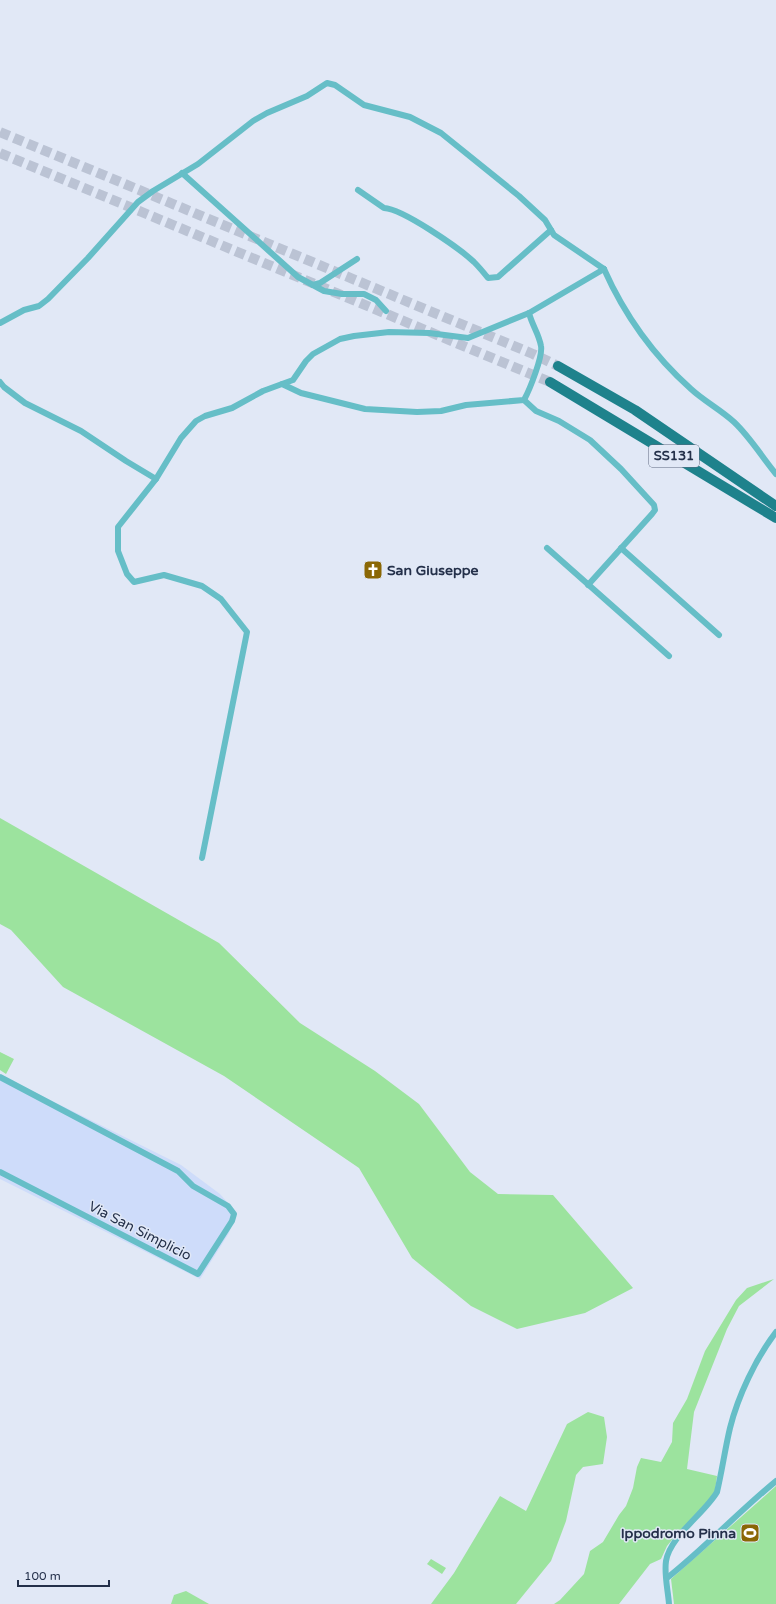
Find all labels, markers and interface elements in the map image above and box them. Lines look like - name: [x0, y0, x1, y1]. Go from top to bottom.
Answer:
- road number: SS131: [649, 445, 699, 467]
- church icon: San Giuseppe: [362, 559, 384, 581]
- place label: San Giuseppe: [387, 562, 479, 579]
- street label: Via San Simplicio: [86, 1198, 194, 1264]
- sports icon: Ippodromo Pinna: [739, 1522, 761, 1544]
- place label: Ippodromo Pinna: [621, 1525, 736, 1542]
- scale bar: [18, 1562, 109, 1588]
- text: 100 m: [24, 1569, 61, 1583]

